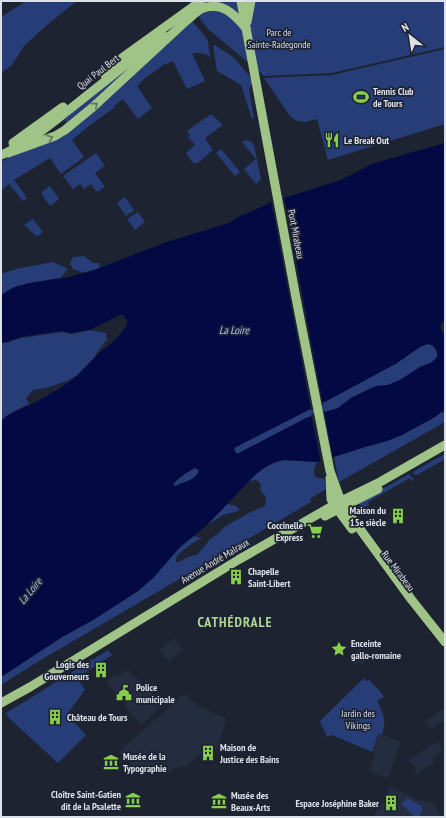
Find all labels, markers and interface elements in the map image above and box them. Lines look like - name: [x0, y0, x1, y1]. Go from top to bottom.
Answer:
- north arrow: [390, 16, 430, 56]
- text: N: [399, 20, 411, 35]
- park label: Parc de Sainte-Radegonde: [247, 26, 311, 51]
- street label: Quai Paul Bert: [74, 51, 122, 92]
- place label: Tennis Club de Tours: [373, 85, 414, 110]
- sports icon: Tennis Club de Tours: [352, 88, 370, 106]
- one-way arrow: [91, 103, 98, 110]
- restaurant icon: Le Break Out: [323, 131, 341, 149]
- one-way arrow: [47, 134, 54, 142]
- place label: Le Break Out: [344, 134, 389, 147]
- street label: Pont Mirabeau: [285, 208, 307, 260]
- water label: La Loire: [219, 323, 250, 337]
- place label: Maison du 15e siècle: [350, 504, 387, 529]
- building icon: Maison du 15e siècle: [389, 507, 407, 525]
- place label: Coccinelle Express: [267, 519, 303, 544]
- supermarket icon: Coccinelle Express: [306, 522, 324, 540]
- street label: Avenue André Malraux: [178, 535, 252, 587]
- street label: Rue Mirabeau: [379, 548, 417, 594]
- place label: Chapelle Saint-Libert: [248, 565, 290, 590]
- building icon: Chapelle Saint-Libert: [227, 568, 245, 586]
- water label: La Loire: [15, 574, 46, 607]
- district label: CATHÉDRALE: [197, 613, 273, 631]
- place label: Enceinte gallo-romaine: [351, 637, 401, 662]
- place icon: Enceinte gallo-romaine: [330, 640, 348, 658]
- place label: Logis des Gouverneurs: [44, 658, 89, 683]
- building icon: Logis des Gouverneurs: [92, 661, 110, 679]
- place label: Police municipale: [136, 681, 175, 706]
- public building icon: Police municipale: [115, 684, 133, 702]
- park label: Jardin des Vikings: [340, 707, 376, 732]
- building icon: Château de Tours: [46, 708, 64, 726]
- place label: Château de Tours: [67, 711, 128, 724]
- place label: Maison de Justice des Bains: [219, 741, 280, 766]
- building icon: Maison de Justice des Bains: [199, 744, 217, 762]
- place label: Musée de la Typographie: [123, 750, 167, 775]
- museum icon: Musée de la Typographie: [102, 753, 120, 771]
- place label: Cloître Saint-Gatien dit de la Psalette: [51, 788, 122, 813]
- place label: Musée des Beaux-Arts: [231, 789, 271, 814]
- museum icon: Cloître Saint-Gatien dit de la Psalette: [124, 791, 142, 809]
- museum icon: Musée des Beaux-Arts: [210, 792, 228, 810]
- building icon: Espace Joséphine Baker: [382, 794, 400, 812]
- place label: Espace Joséphine Baker: [295, 797, 379, 810]

